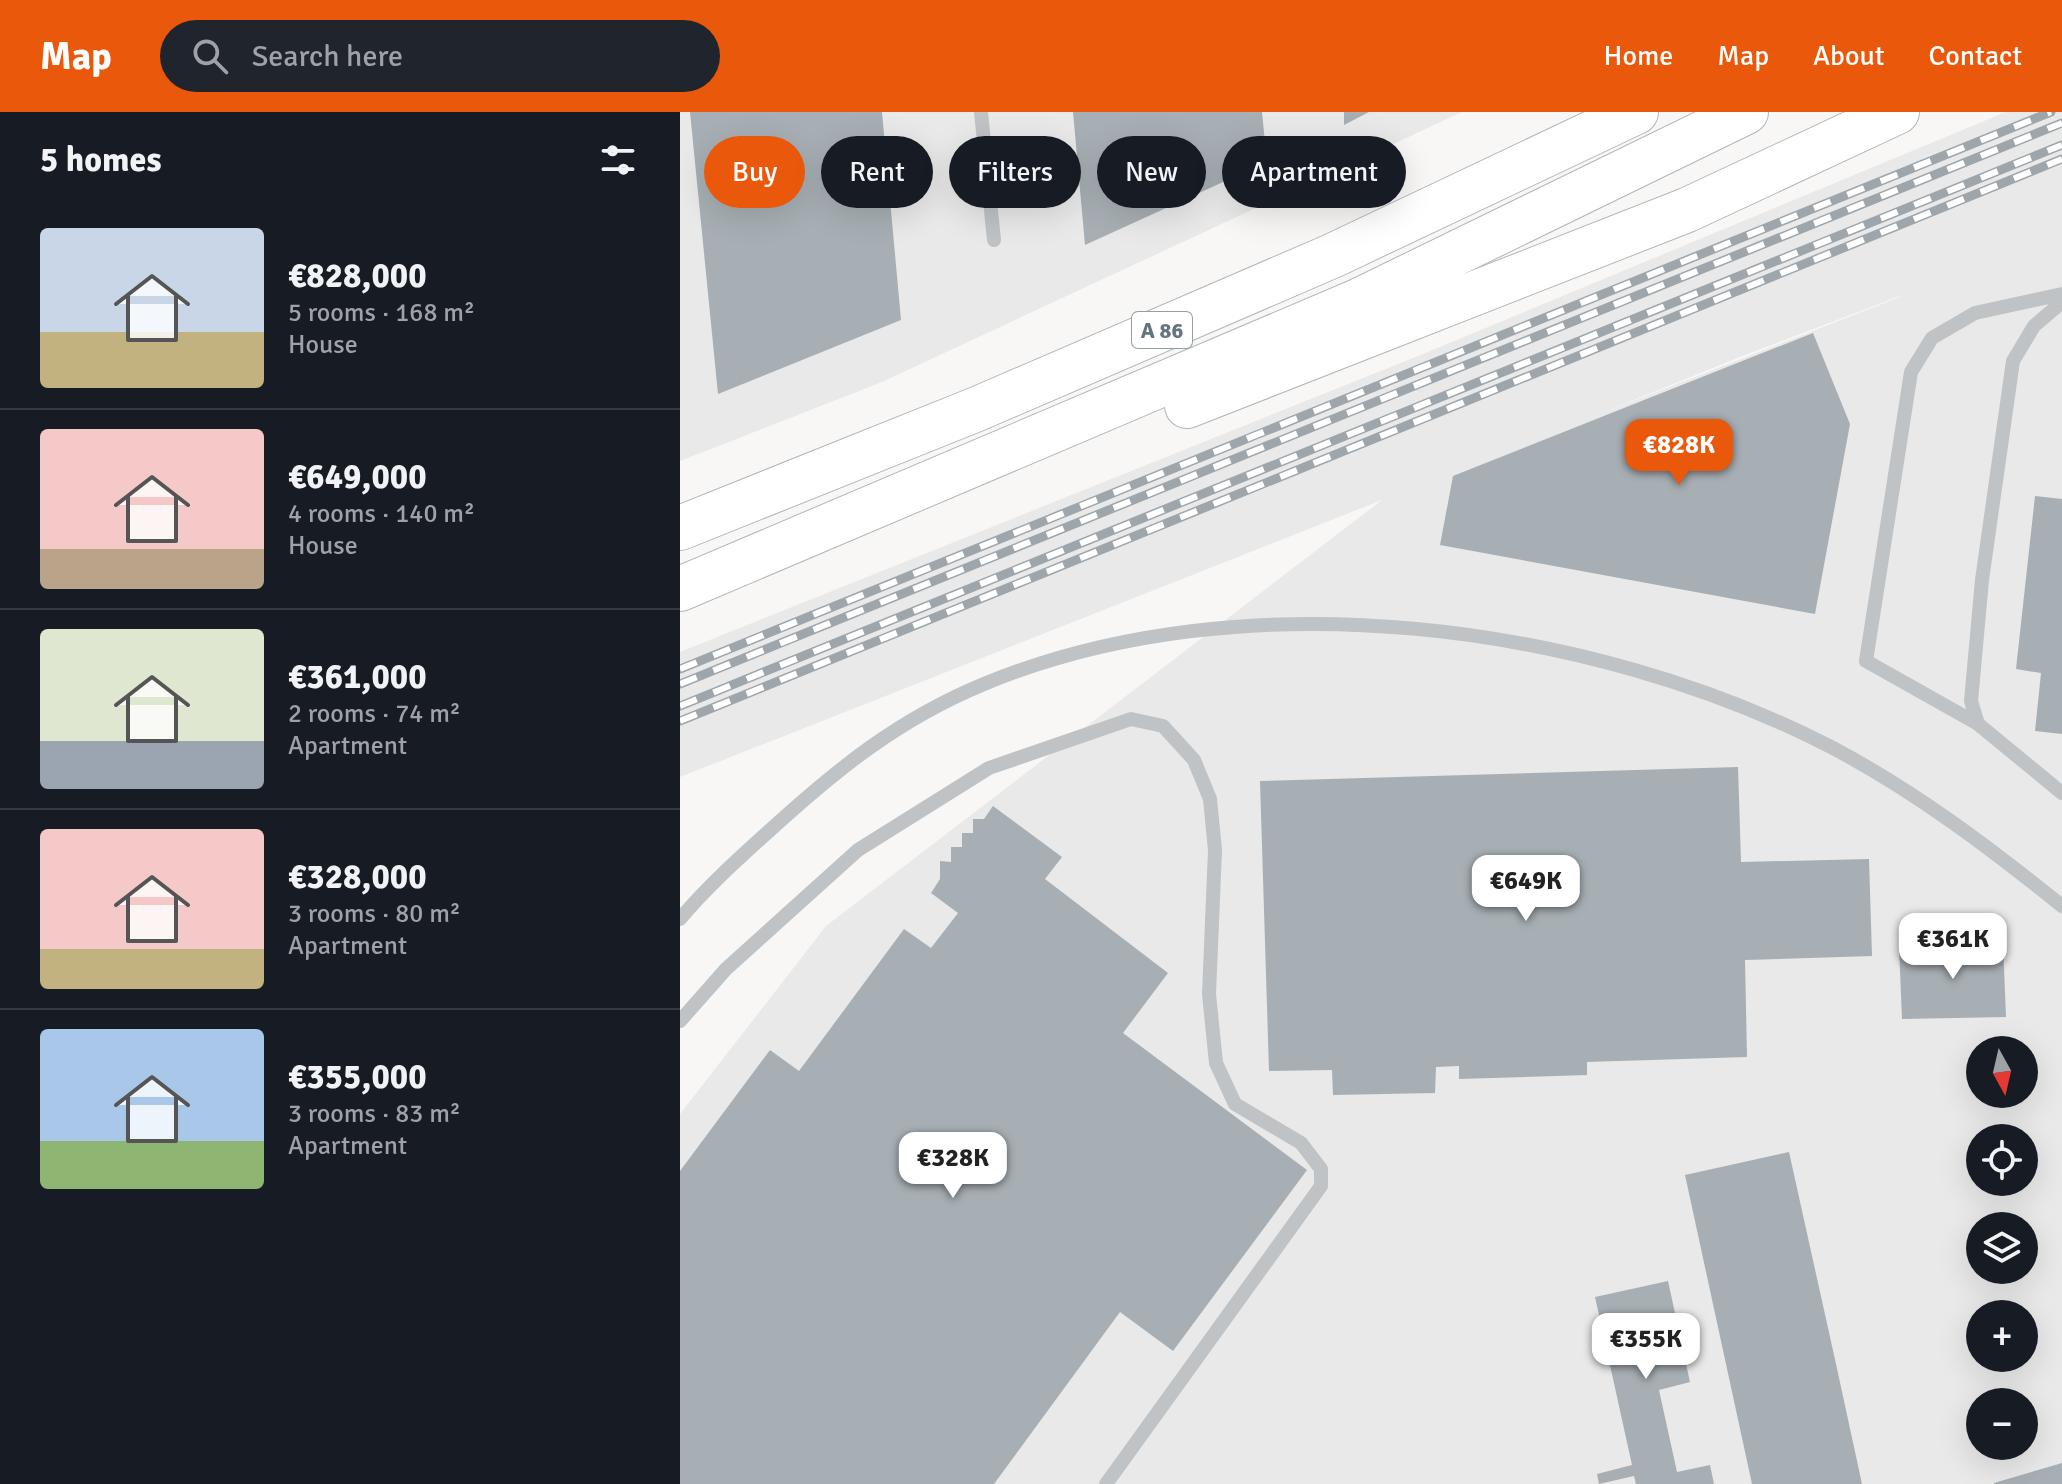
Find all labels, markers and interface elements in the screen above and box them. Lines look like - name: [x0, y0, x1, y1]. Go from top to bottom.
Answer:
- search box: [160, 20, 720, 92]
- text: Map: [40, 33, 112, 80]
- icon: search: [188, 34, 232, 78]
- text: Search here: [252, 38, 403, 75]
- text: Home: [1604, 39, 1673, 73]
- text: Map: [1717, 39, 1769, 73]
- text: About: [1813, 39, 1885, 73]
- text: Contact: [1929, 39, 2022, 73]
- chip: Buy: [704, 136, 805, 208]
- chip: Rent: [821, 136, 933, 208]
- chip: Filters: [949, 136, 1081, 208]
- chip: New: [1097, 136, 1206, 208]
- chip: Apartment: [1222, 136, 1406, 208]
- icon: filters: [596, 138, 640, 182]
- text: 5 homes: [40, 139, 161, 181]
- text: €828,000: [288, 255, 427, 297]
- icon: home: [104, 260, 200, 356]
- text: 5 rooms · 168 m²: [288, 297, 475, 329]
- road number: A 86: [1132, 312, 1192, 348]
- text: House: [288, 329, 358, 361]
- pin: €828K: [1623, 419, 1735, 487]
- text: €828K: [1643, 429, 1715, 461]
- text: €649,000: [288, 456, 427, 498]
- icon: home: [104, 461, 200, 557]
- text: 4 rooms · 140 m²: [288, 498, 475, 530]
- text: House: [288, 530, 358, 562]
- text: €361,000: [288, 656, 427, 698]
- icon: home: [104, 661, 200, 757]
- text: 2 rooms · 74 m²: [288, 698, 461, 730]
- text: Apartment: [288, 730, 407, 762]
- pin: €649K: [1470, 855, 1582, 923]
- text: €328,000: [288, 856, 427, 898]
- icon: home: [104, 861, 200, 957]
- text: €649K: [1490, 865, 1562, 897]
- text: 3 rooms · 80 m²: [288, 898, 461, 930]
- pin: €361K: [1897, 913, 2009, 981]
- text: €361K: [1917, 923, 1989, 955]
- text: Apartment: [288, 930, 407, 962]
- north arrow: [1966, 1036, 2038, 1108]
- map controls: [1966, 1036, 2038, 1460]
- text: €355,000: [288, 1056, 427, 1098]
- icon: home: [104, 1061, 200, 1157]
- text: 3 rooms · 83 m²: [288, 1098, 461, 1130]
- button: locate: [1966, 1124, 2038, 1196]
- text: Apartment: [288, 1130, 407, 1162]
- pin: €328K: [897, 1132, 1009, 1200]
- text: €328K: [917, 1142, 989, 1174]
- button: layers: [1966, 1212, 2038, 1284]
- button: +: [1966, 1300, 2038, 1372]
- pin: €355K: [1590, 1313, 1702, 1381]
- text: €355K: [1610, 1323, 1682, 1355]
- button: −: [1966, 1388, 2038, 1460]

